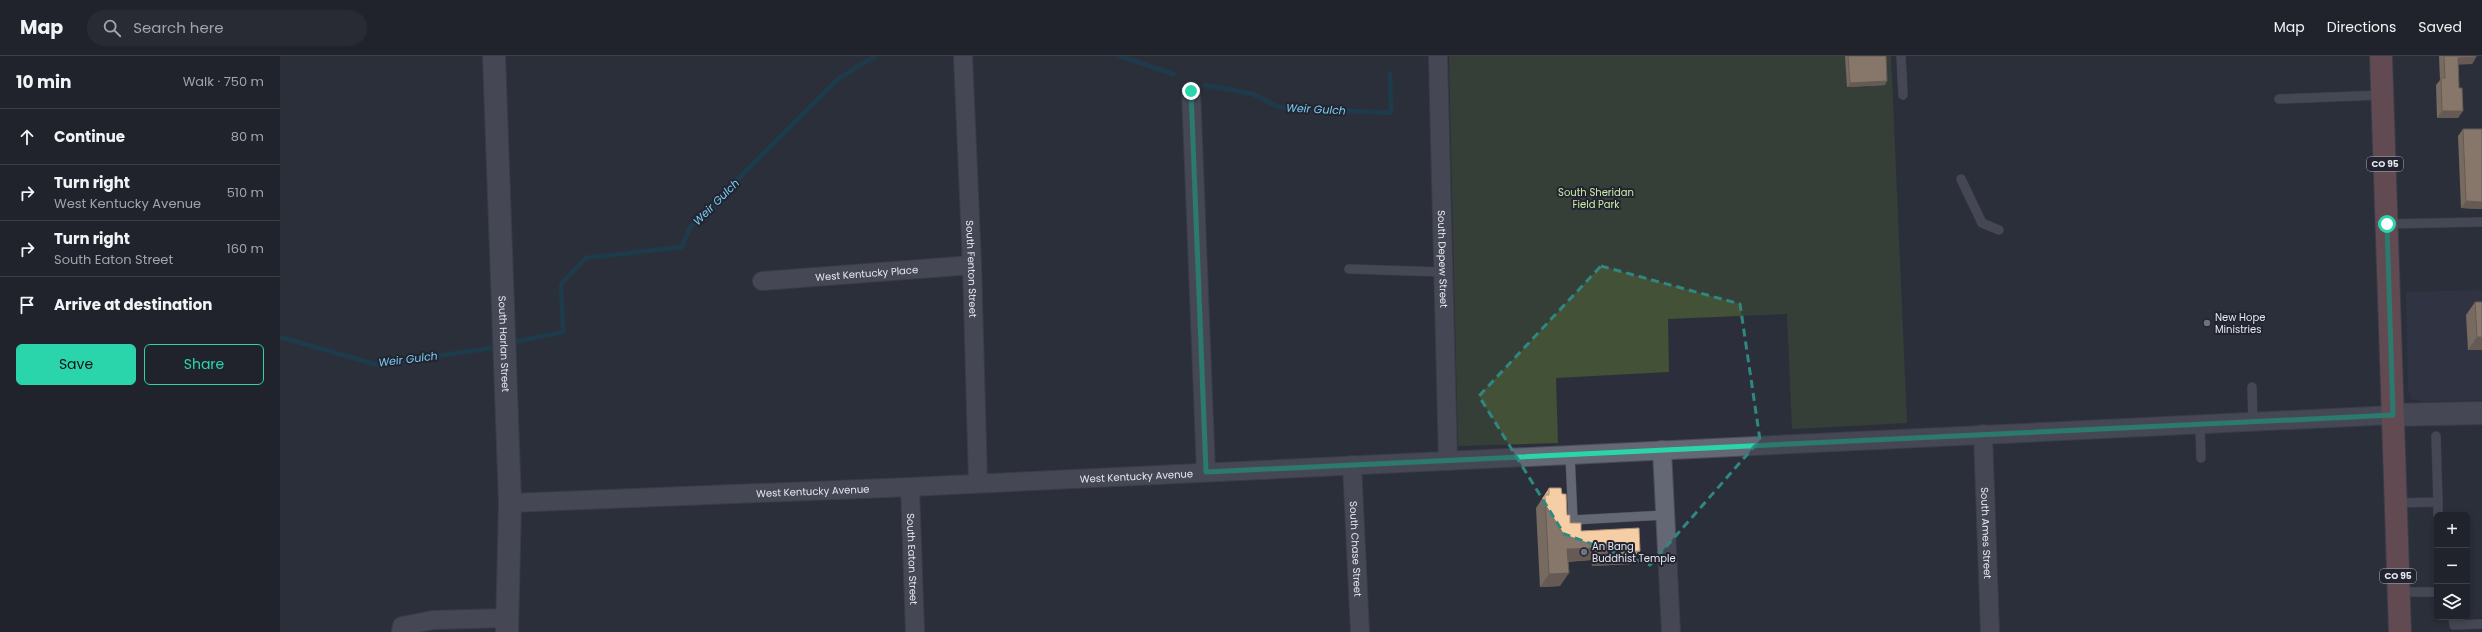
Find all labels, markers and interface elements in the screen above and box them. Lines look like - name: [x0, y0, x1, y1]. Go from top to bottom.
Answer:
- search box: [87, 10, 367, 46]
- text: Map: [20, 14, 63, 41]
- icon: search: [101, 17, 123, 39]
- text: Search here: [133, 17, 224, 38]
- text: Map: [2274, 17, 2305, 37]
- text: Directions: [2327, 17, 2396, 37]
- text: Saved: [2418, 17, 2462, 37]
- text: 10 min: [16, 70, 72, 94]
- text: Walk · 750 m: [183, 72, 264, 91]
- route end: [1182, 82, 1200, 100]
- water label: Weir Gulch: [1286, 99, 1346, 119]
- icon: ahead: [16, 126, 38, 148]
- text: Continue: [54, 126, 125, 147]
- text: 80 m: [231, 127, 264, 146]
- road number: CO 95: [2367, 157, 2403, 171]
- text: Turn right: [54, 172, 130, 193]
- water label: Weir Gulch: [689, 175, 743, 229]
- icon: right: [16, 182, 38, 204]
- text: 510 m: [227, 183, 264, 202]
- park label: South Sheridan Field Park: [1558, 185, 1634, 212]
- text: West Kentucky Avenue: [54, 194, 201, 213]
- street label: South Depew Street: [1434, 210, 1451, 308]
- route start: [2378, 215, 2396, 233]
- street label: South Fenton Street: [962, 220, 980, 318]
- text: Turn right: [54, 228, 130, 249]
- icon: right: [16, 238, 38, 260]
- text: 160 m: [227, 239, 264, 258]
- text: South Eaton Street: [54, 250, 173, 269]
- street label: West Kentucky Place: [815, 262, 919, 285]
- icon: arrive: [16, 294, 38, 316]
- text: Arrive at destination: [54, 294, 212, 315]
- street label: South Harlan Street: [495, 295, 513, 393]
- place label: New Hope Ministries: [2215, 310, 2265, 337]
- marker: New Hope Ministries: [2202, 318, 2212, 328]
- button: Save: [16, 344, 136, 385]
- button: Share: [144, 344, 264, 385]
- water label: Weir Gulch: [377, 347, 439, 371]
- street label: West Kentucky Avenue: [1079, 466, 1193, 487]
- street label: West Kentucky Avenue: [756, 482, 870, 501]
- street label: South Ames Street: [1977, 487, 1995, 579]
- street label: South Chase Street: [1346, 501, 1365, 597]
- map controls: [2434, 512, 2470, 620]
- button: +: [2434, 512, 2470, 548]
- street label: South Eaton Street: [903, 513, 921, 605]
- place label: An Bang Buddhist Temple: [1592, 539, 1676, 566]
- marker: An Bang Buddhist Temple: [1579, 547, 1589, 557]
- button: −: [2434, 548, 2470, 584]
- road number: CO 95: [2380, 569, 2416, 583]
- button: layers: [2434, 584, 2470, 620]

